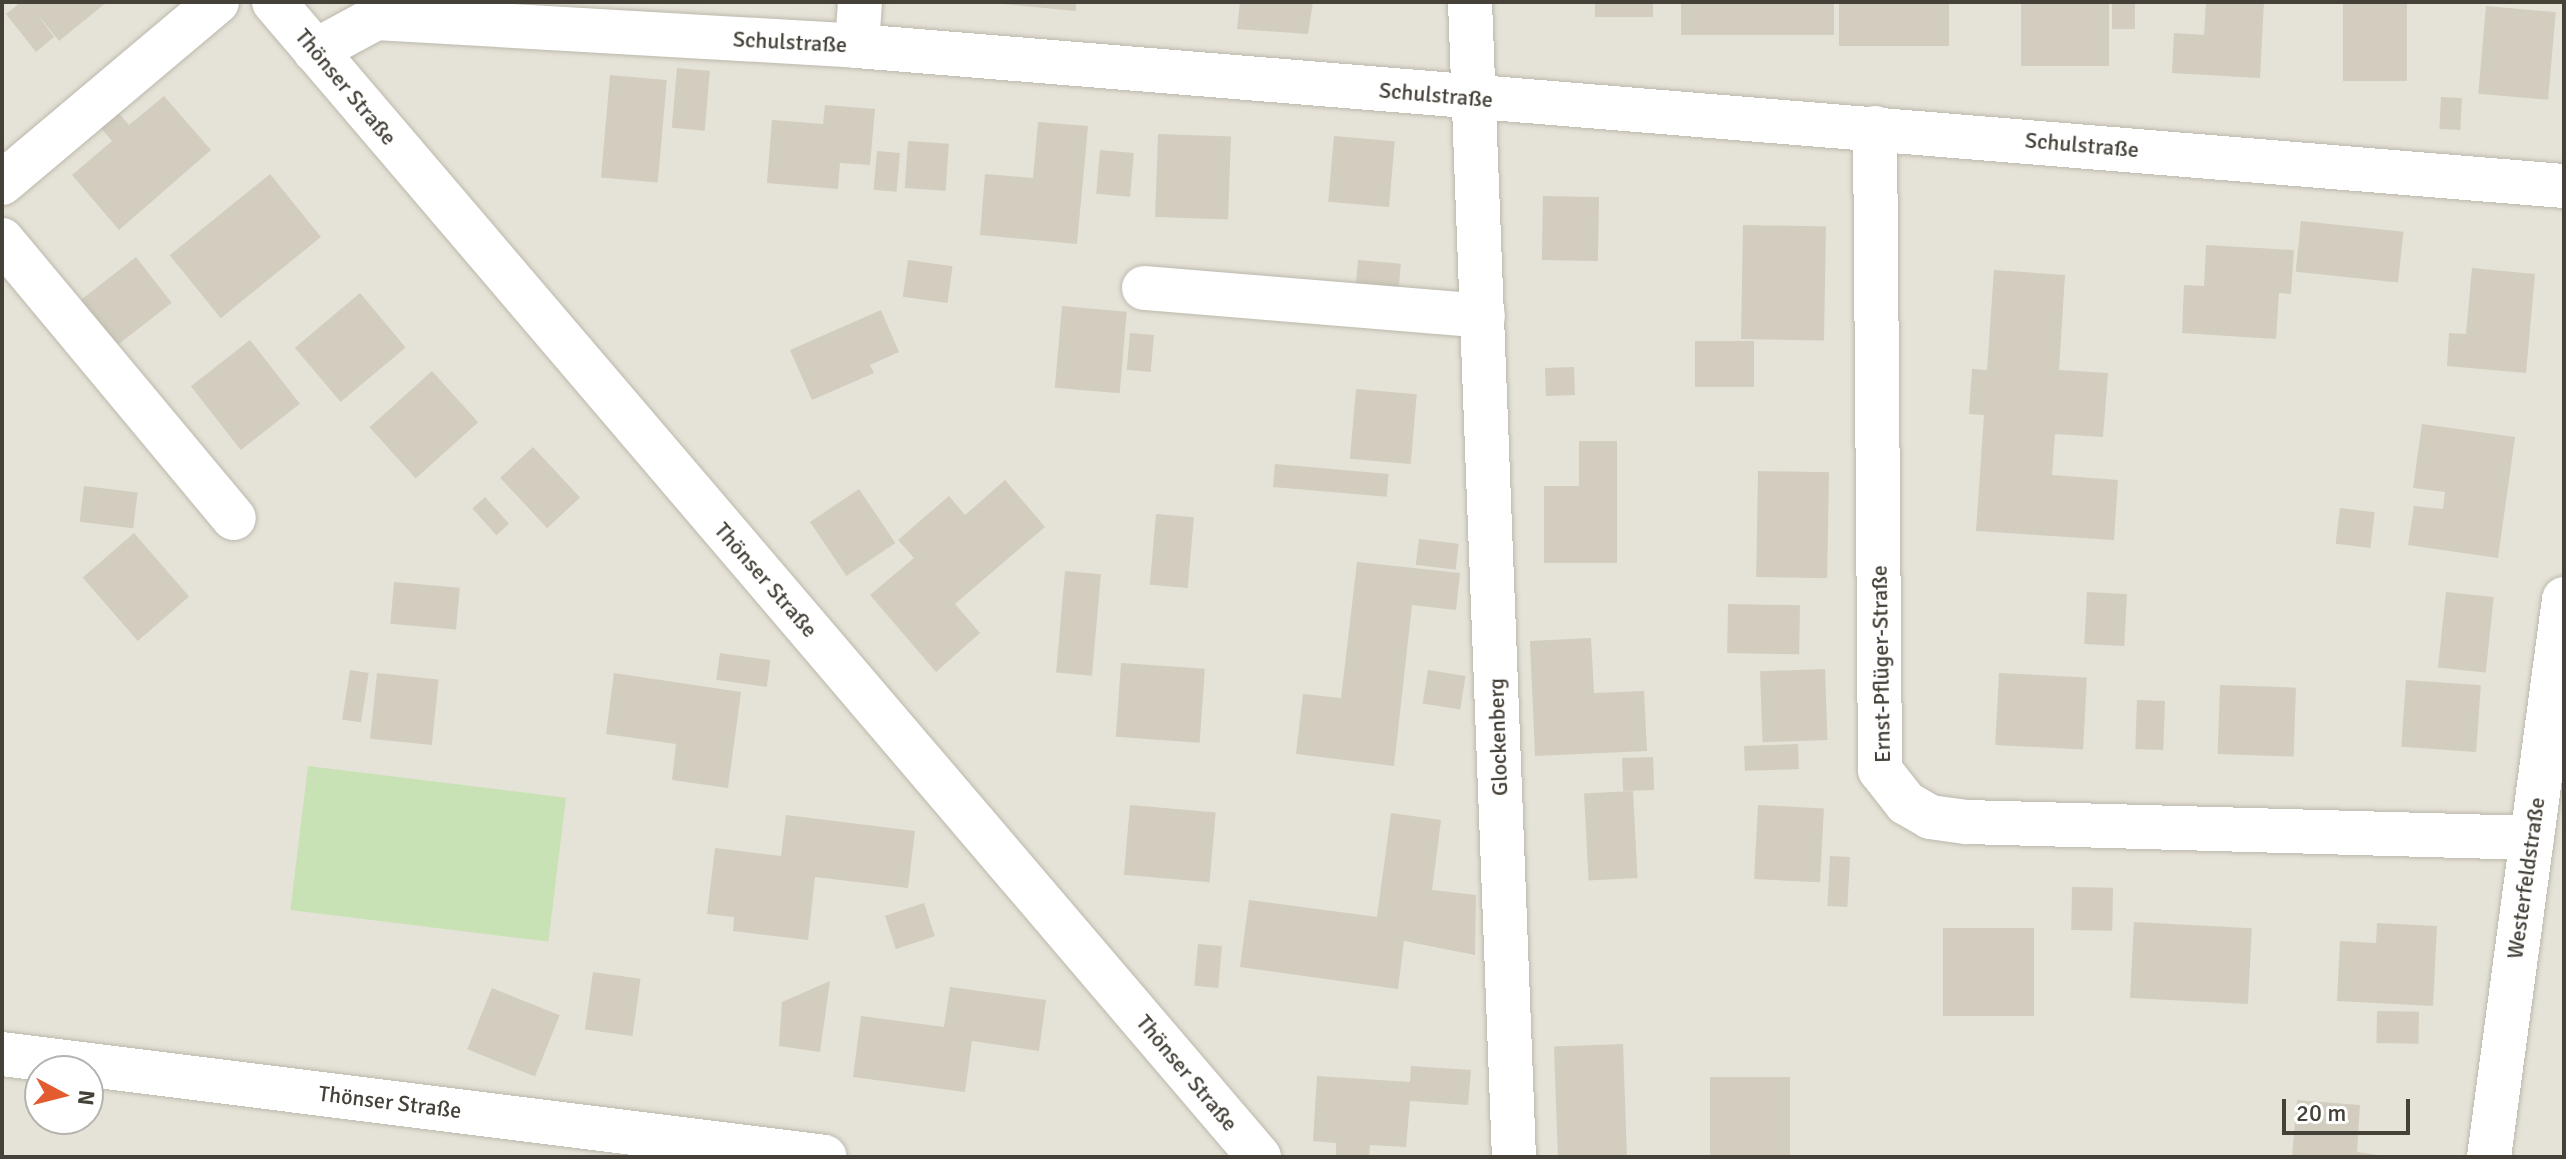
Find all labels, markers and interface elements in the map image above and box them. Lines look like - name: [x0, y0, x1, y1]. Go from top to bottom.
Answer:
- street label: Thönser Straße: [290, 24, 402, 150]
- street label: Schulstraße: [732, 26, 848, 58]
- street label: Schulstraße: [1378, 77, 1494, 113]
- street label: Schulstraße: [2024, 127, 2140, 163]
- street label: Thönser Straße: [709, 517, 823, 643]
- street label: Ernst-Pflüger-Straße: [1866, 565, 1896, 763]
- street label: Glockenberg: [1483, 678, 1513, 796]
- street label: Westerfeldstraße: [2502, 795, 2550, 961]
- street label: Thönser Straße: [1131, 1010, 1243, 1136]
- north arrow: [24, 1055, 104, 1135]
- street label: Thönser Straße: [317, 1080, 463, 1124]
- scale bar: [2286, 1083, 2414, 1133]
- text: N: [72, 1088, 101, 1107]
- text: 20 m: [2296, 1098, 2346, 1128]

